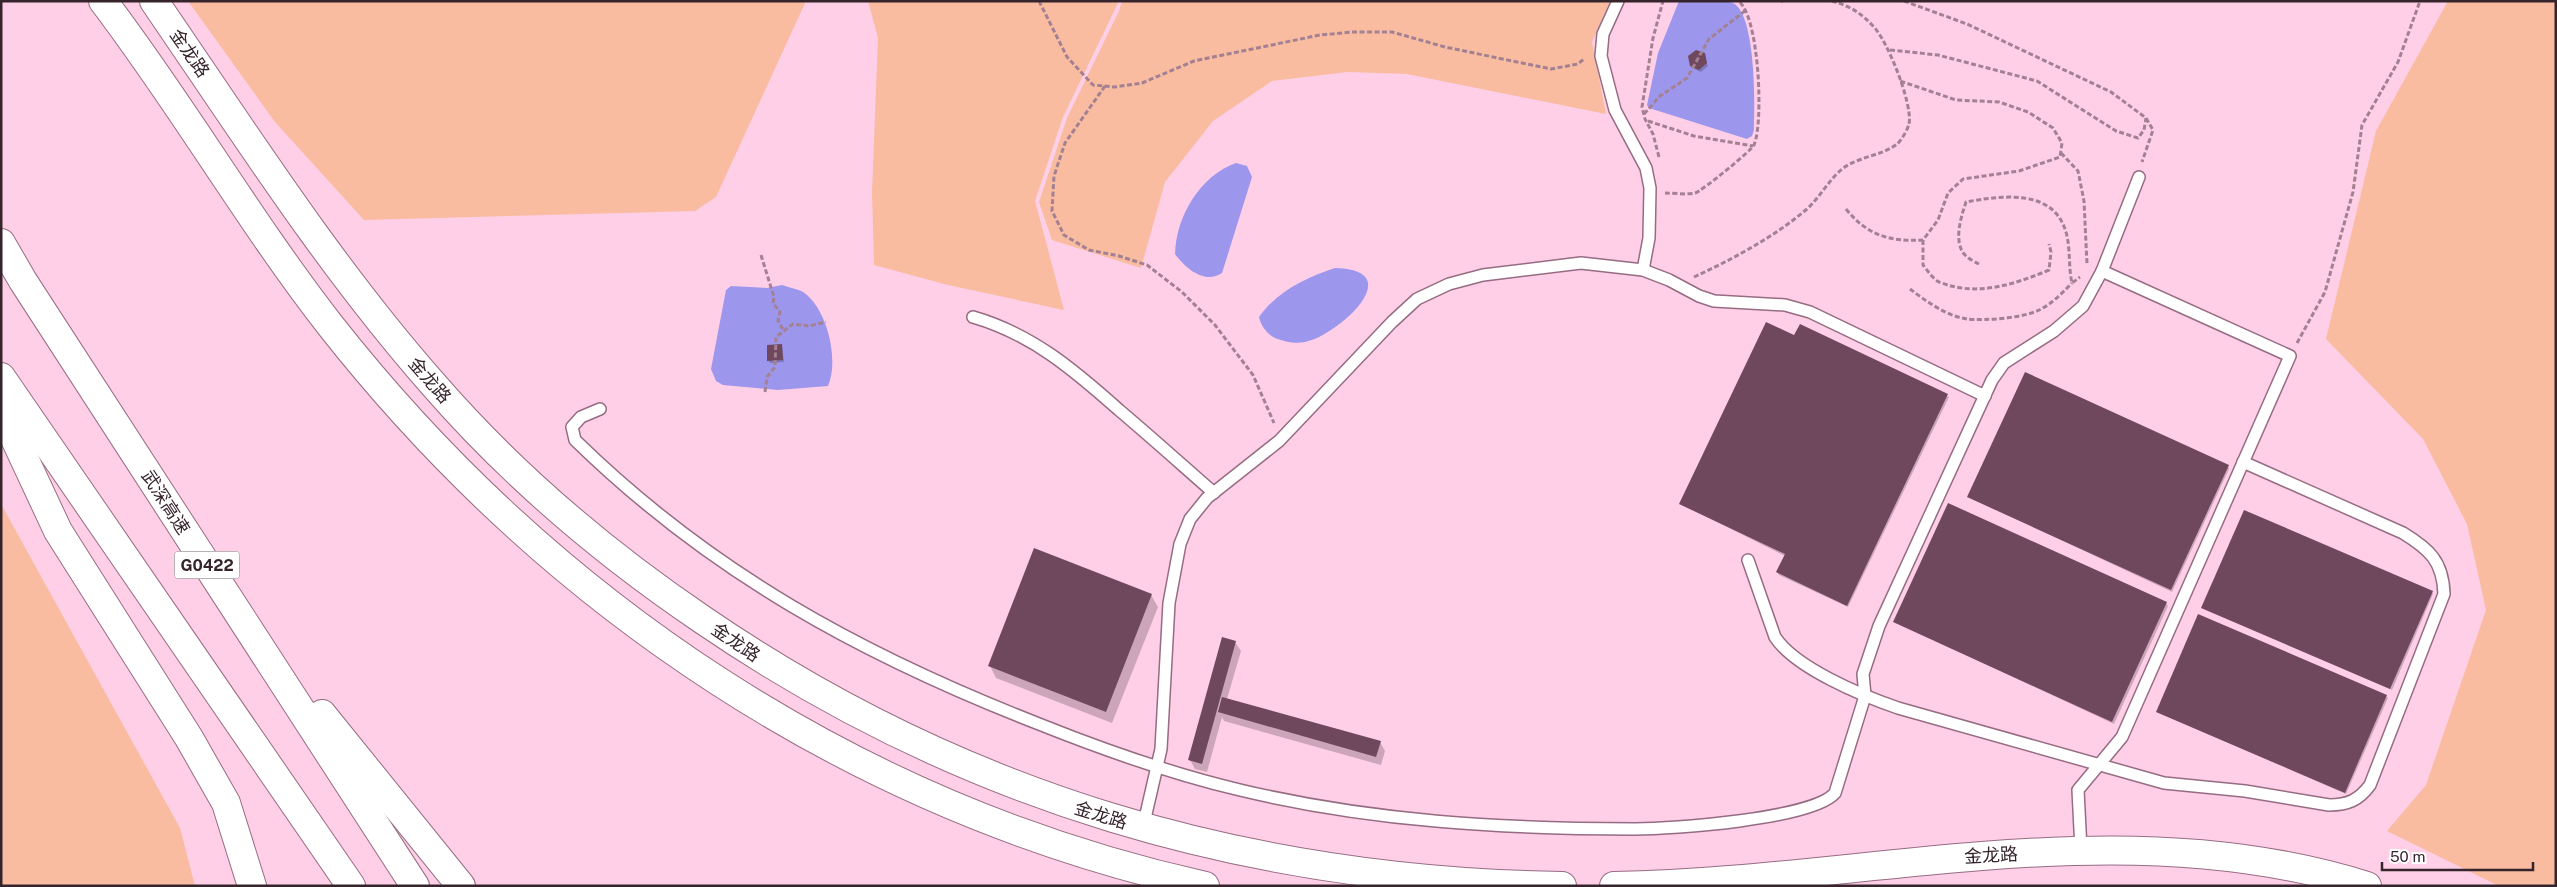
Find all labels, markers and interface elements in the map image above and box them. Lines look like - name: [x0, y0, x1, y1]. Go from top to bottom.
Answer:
- street label: 金龙路: [166, 25, 214, 81]
- street label: 金龙路: [404, 353, 456, 407]
- street label: 武深高速: [138, 466, 194, 538]
- road number: G0422: [174, 552, 240, 578]
- street label: 金龙路: [708, 618, 764, 666]
- street label: 金龙路: [1072, 797, 1130, 833]
- scale bar: [2382, 840, 2533, 872]
- street label: 金龙路: [1963, 843, 2019, 867]
- text: 50 m: [2390, 848, 2425, 865]

